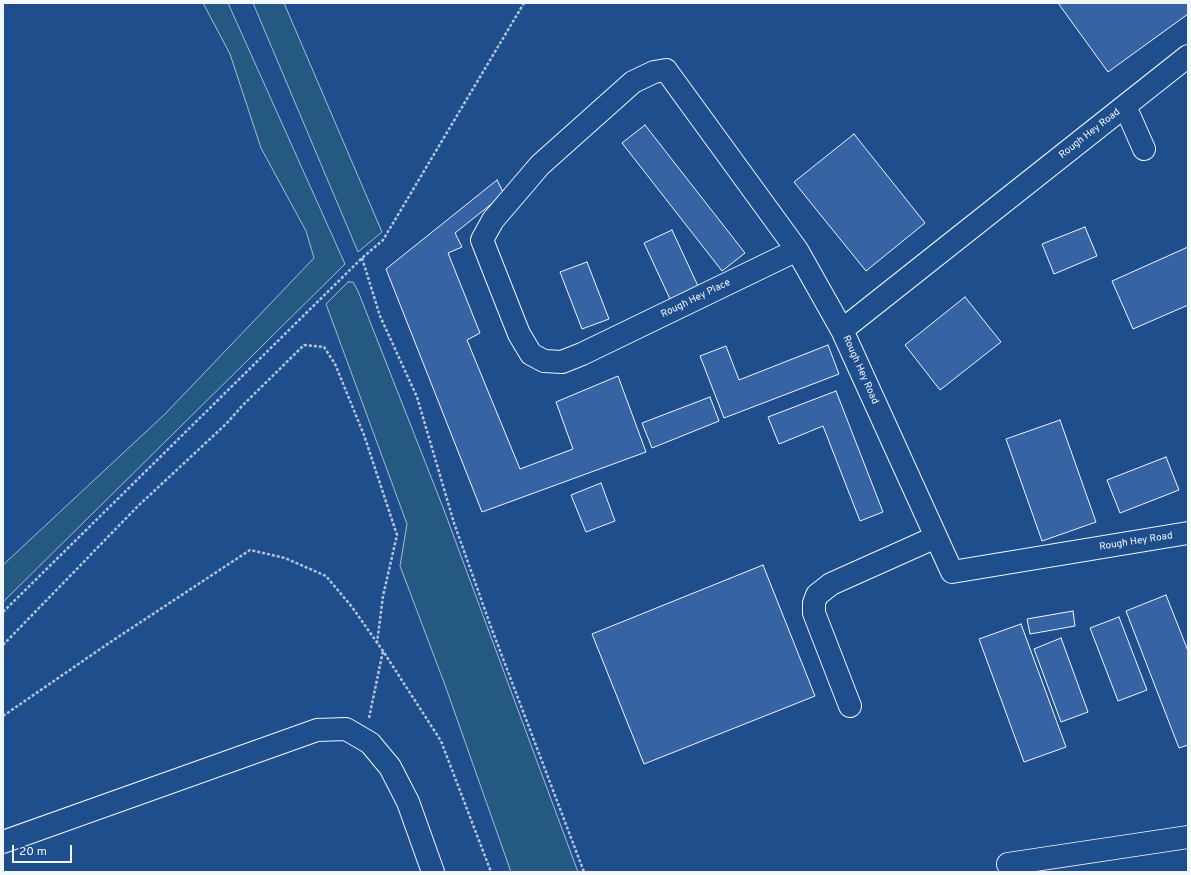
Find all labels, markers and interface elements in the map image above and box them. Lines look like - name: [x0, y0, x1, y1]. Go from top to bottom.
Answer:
- street label: Rough Hey Road: [1057, 106, 1123, 162]
- street label: Rough Hey Place: [659, 277, 733, 321]
- street label: Rough Hey Road: [839, 334, 881, 406]
- street label: Rough Hey Road: [1098, 530, 1174, 554]
- scale bar: [14, 837, 74, 863]
- text: 20 m: [19, 844, 47, 860]

